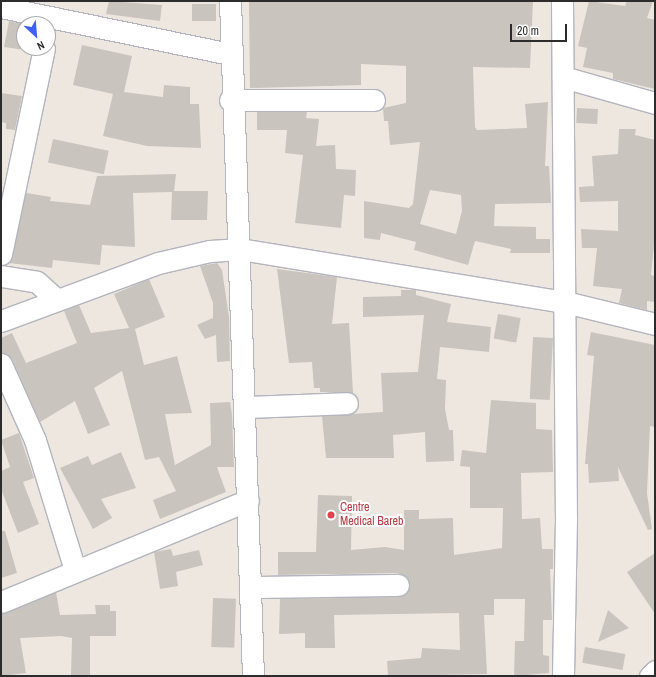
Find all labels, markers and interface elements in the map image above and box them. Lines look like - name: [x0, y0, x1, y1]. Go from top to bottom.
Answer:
- north arrow: [16, 16, 56, 56]
- scale bar: [512, 16, 569, 42]
- text: 20 m: [517, 23, 539, 39]
- text: N: [35, 38, 47, 54]
- place label: Centre Medical Bareb: [340, 501, 403, 529]
- marker: Centre Medical Bareb: [325, 509, 337, 521]

